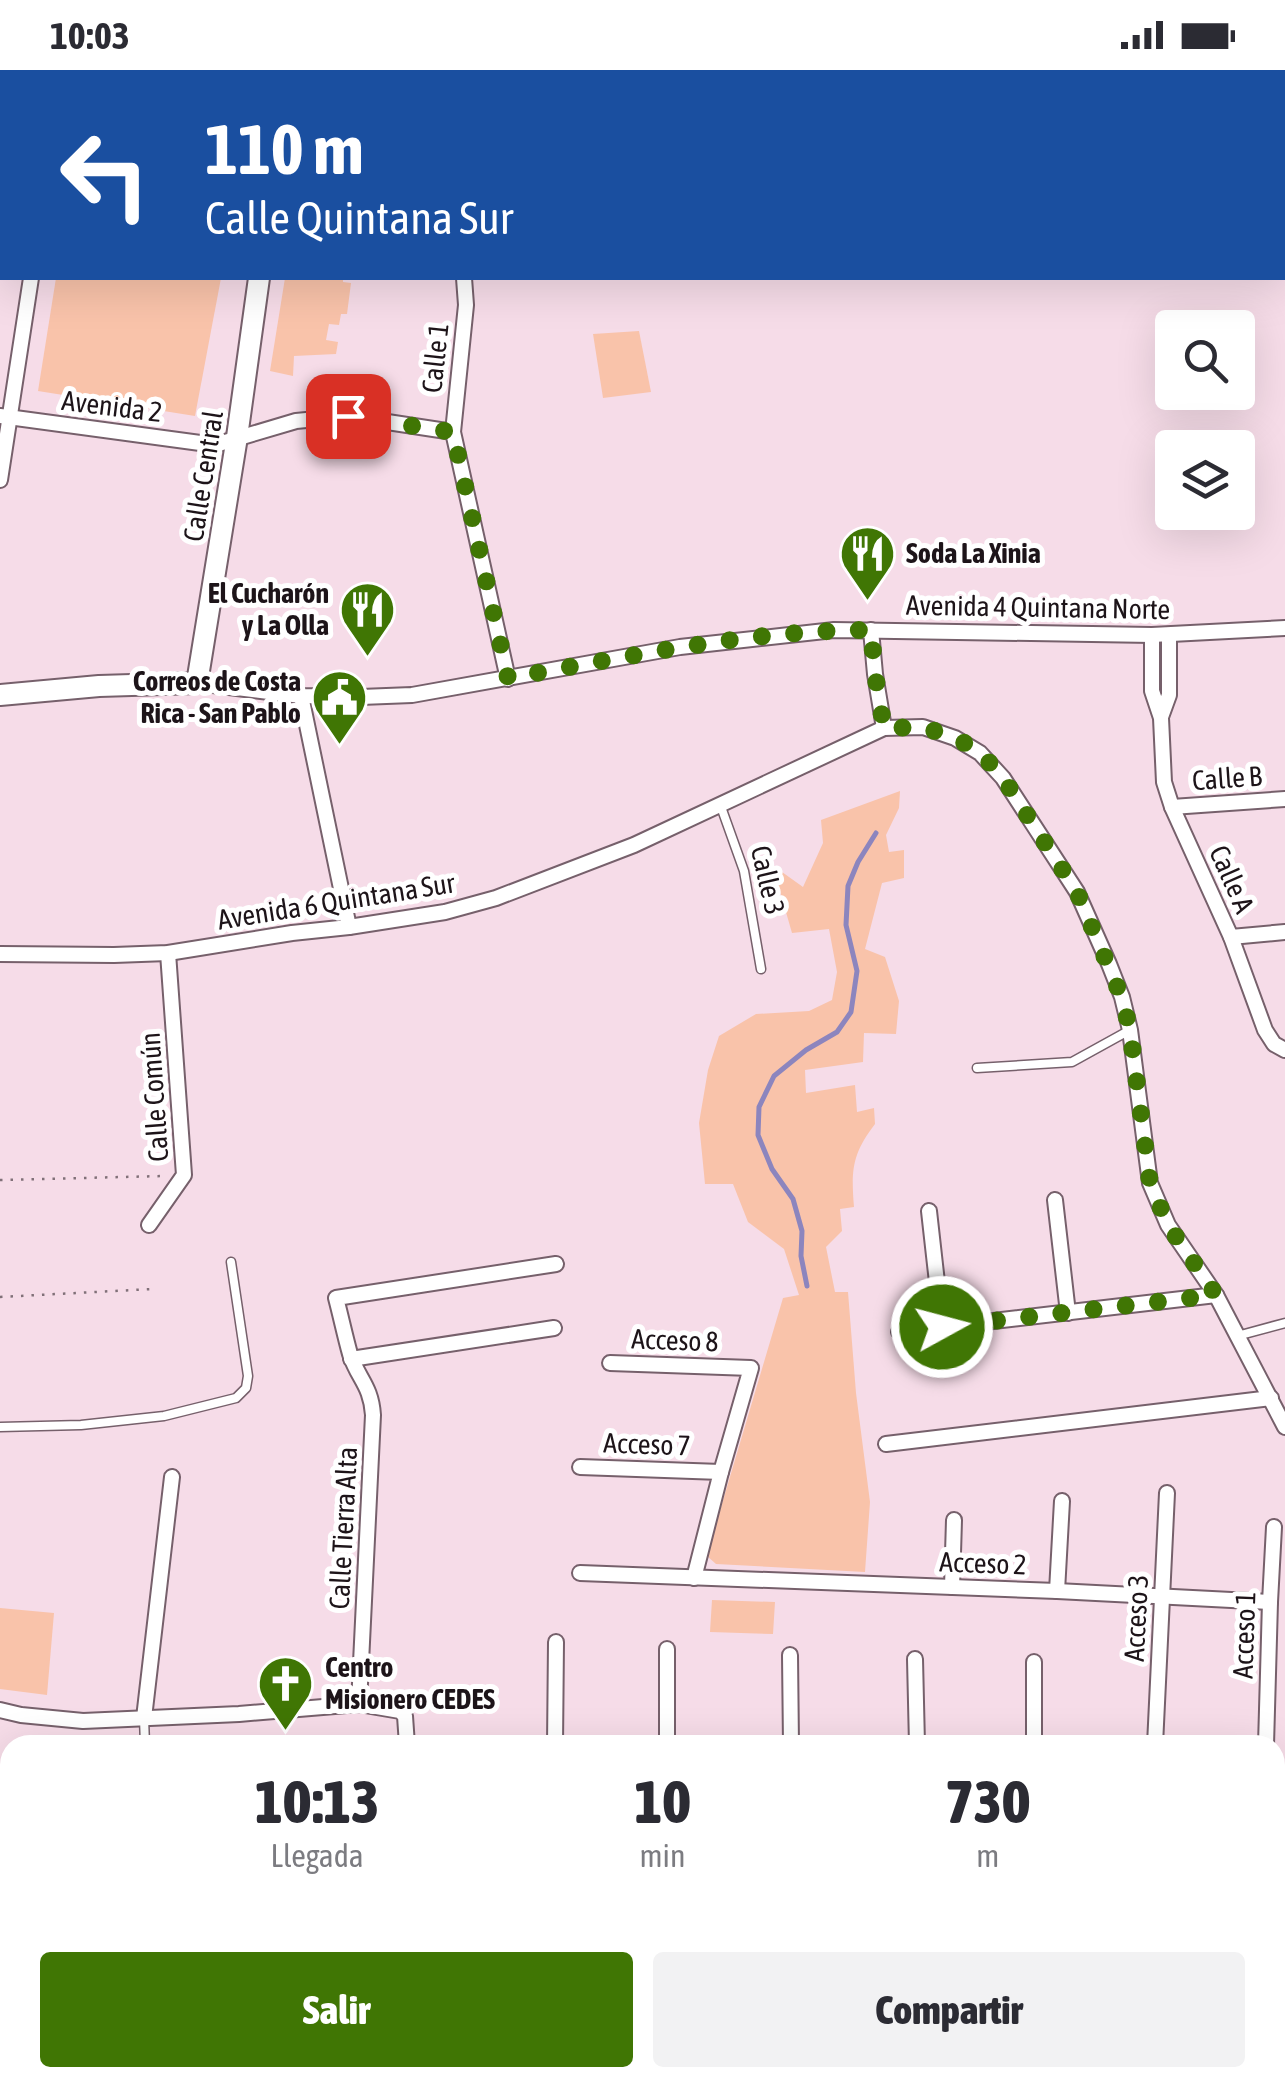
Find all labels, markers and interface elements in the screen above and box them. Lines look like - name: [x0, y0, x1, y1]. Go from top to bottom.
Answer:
- text: 10:03: [50, 14, 130, 57]
- text: 110 m: [205, 109, 364, 189]
- icon: left: [40, 110, 170, 240]
- text: Calle Quintana Sur: [205, 192, 513, 244]
- map controls: [1155, 310, 1255, 530]
- button: search: [1155, 310, 1255, 410]
- street label: Calle 1: [415, 322, 455, 394]
- pin: [306, 374, 391, 459]
- street label: Avenida 2: [60, 384, 164, 428]
- icon: arrive: [321, 389, 376, 444]
- street label: Calle Central: [177, 408, 229, 544]
- button: layers: [1155, 430, 1255, 530]
- restaurant icon: Soda La Xinia: [837, 523, 897, 602]
- place label: Soda La Xinia: [906, 537, 1041, 569]
- place label: El Cucharón y La Olla: [208, 577, 329, 641]
- restaurant icon: El Cucharón y La Olla: [338, 579, 398, 658]
- street label: Avenida 4 Quintana Norte: [906, 589, 1170, 625]
- place label: Correos de Costa Rica - San Pablo: [133, 665, 301, 729]
- public building icon: Correos de Costa Rica - San Pablo: [310, 667, 370, 746]
- street label: Calle B: [1191, 760, 1263, 796]
- street label: Calle A: [1203, 840, 1261, 918]
- street label: Calle 3: [745, 842, 791, 918]
- street label: Avenida 6 Quintana Sur: [215, 866, 458, 936]
- street label: Calle Común: [134, 1031, 174, 1163]
- position arrow: [890, 1275, 994, 1379]
- street label: Acceso 8: [631, 1322, 719, 1358]
- street label: Acceso 7: [603, 1426, 691, 1462]
- street label: Calle Tierra Alta: [323, 1446, 363, 1610]
- street label: Acceso 2: [939, 1545, 1027, 1581]
- street label: Acceso 3: [1118, 1574, 1154, 1662]
- street label: Acceso 1: [1226, 1591, 1262, 1679]
- place label: Centro Misionero CEDES: [325, 1651, 495, 1715]
- church icon: Centro Misionero CEDES: [256, 1653, 316, 1732]
- text: 10:13: [255, 1767, 380, 1836]
- text: 10: [634, 1767, 691, 1836]
- text: 730: [946, 1767, 1030, 1836]
- text: Llegada: [271, 1837, 364, 1874]
- text: min: [640, 1837, 685, 1874]
- text: m: [976, 1837, 999, 1874]
- button: Salir: [40, 1952, 633, 2067]
- button: Compartir: [653, 1952, 1245, 2067]

